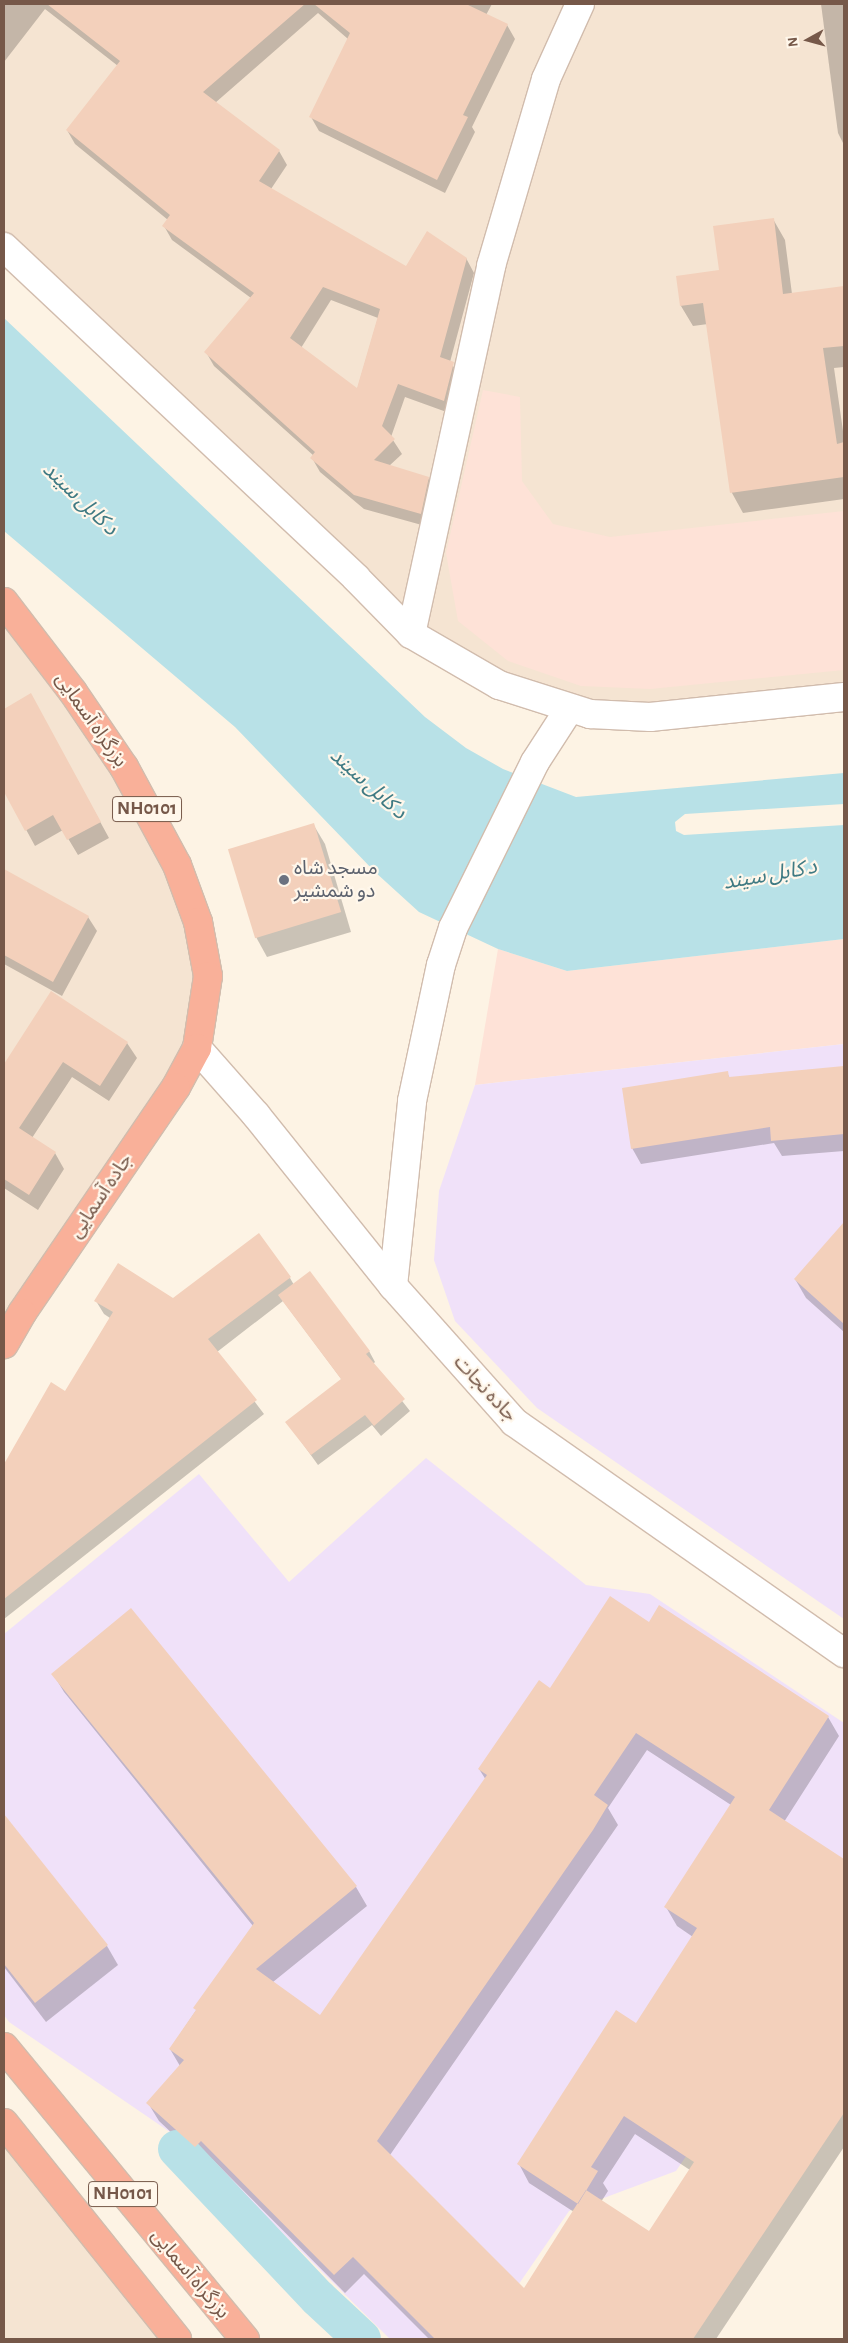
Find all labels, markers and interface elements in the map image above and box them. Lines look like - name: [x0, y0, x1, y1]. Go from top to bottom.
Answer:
- north arrow: [783, 15, 833, 65]
- text: N: [786, 36, 801, 48]
- water label: د کابل سيند: [37, 457, 123, 541]
- street label: بزرگراه آسمایی: [50, 668, 132, 772]
- water label: د کابل سيند: [324, 743, 412, 825]
- road number: NH0101: [112, 792, 182, 826]
- water label: د کابل سيند: [721, 854, 819, 896]
- place label: مسجد شاه دو شمشیر: [294, 856, 378, 903]
- marker: مسجد شاه دو شمشیر: [278, 874, 290, 886]
- street label: جاده آسمایی: [64, 1149, 138, 1243]
- street label: جاده نجات: [448, 1351, 522, 1427]
- road number: NH0101: [88, 2178, 158, 2210]
- street label: بزرگراه آسمایی: [145, 2224, 235, 2324]

